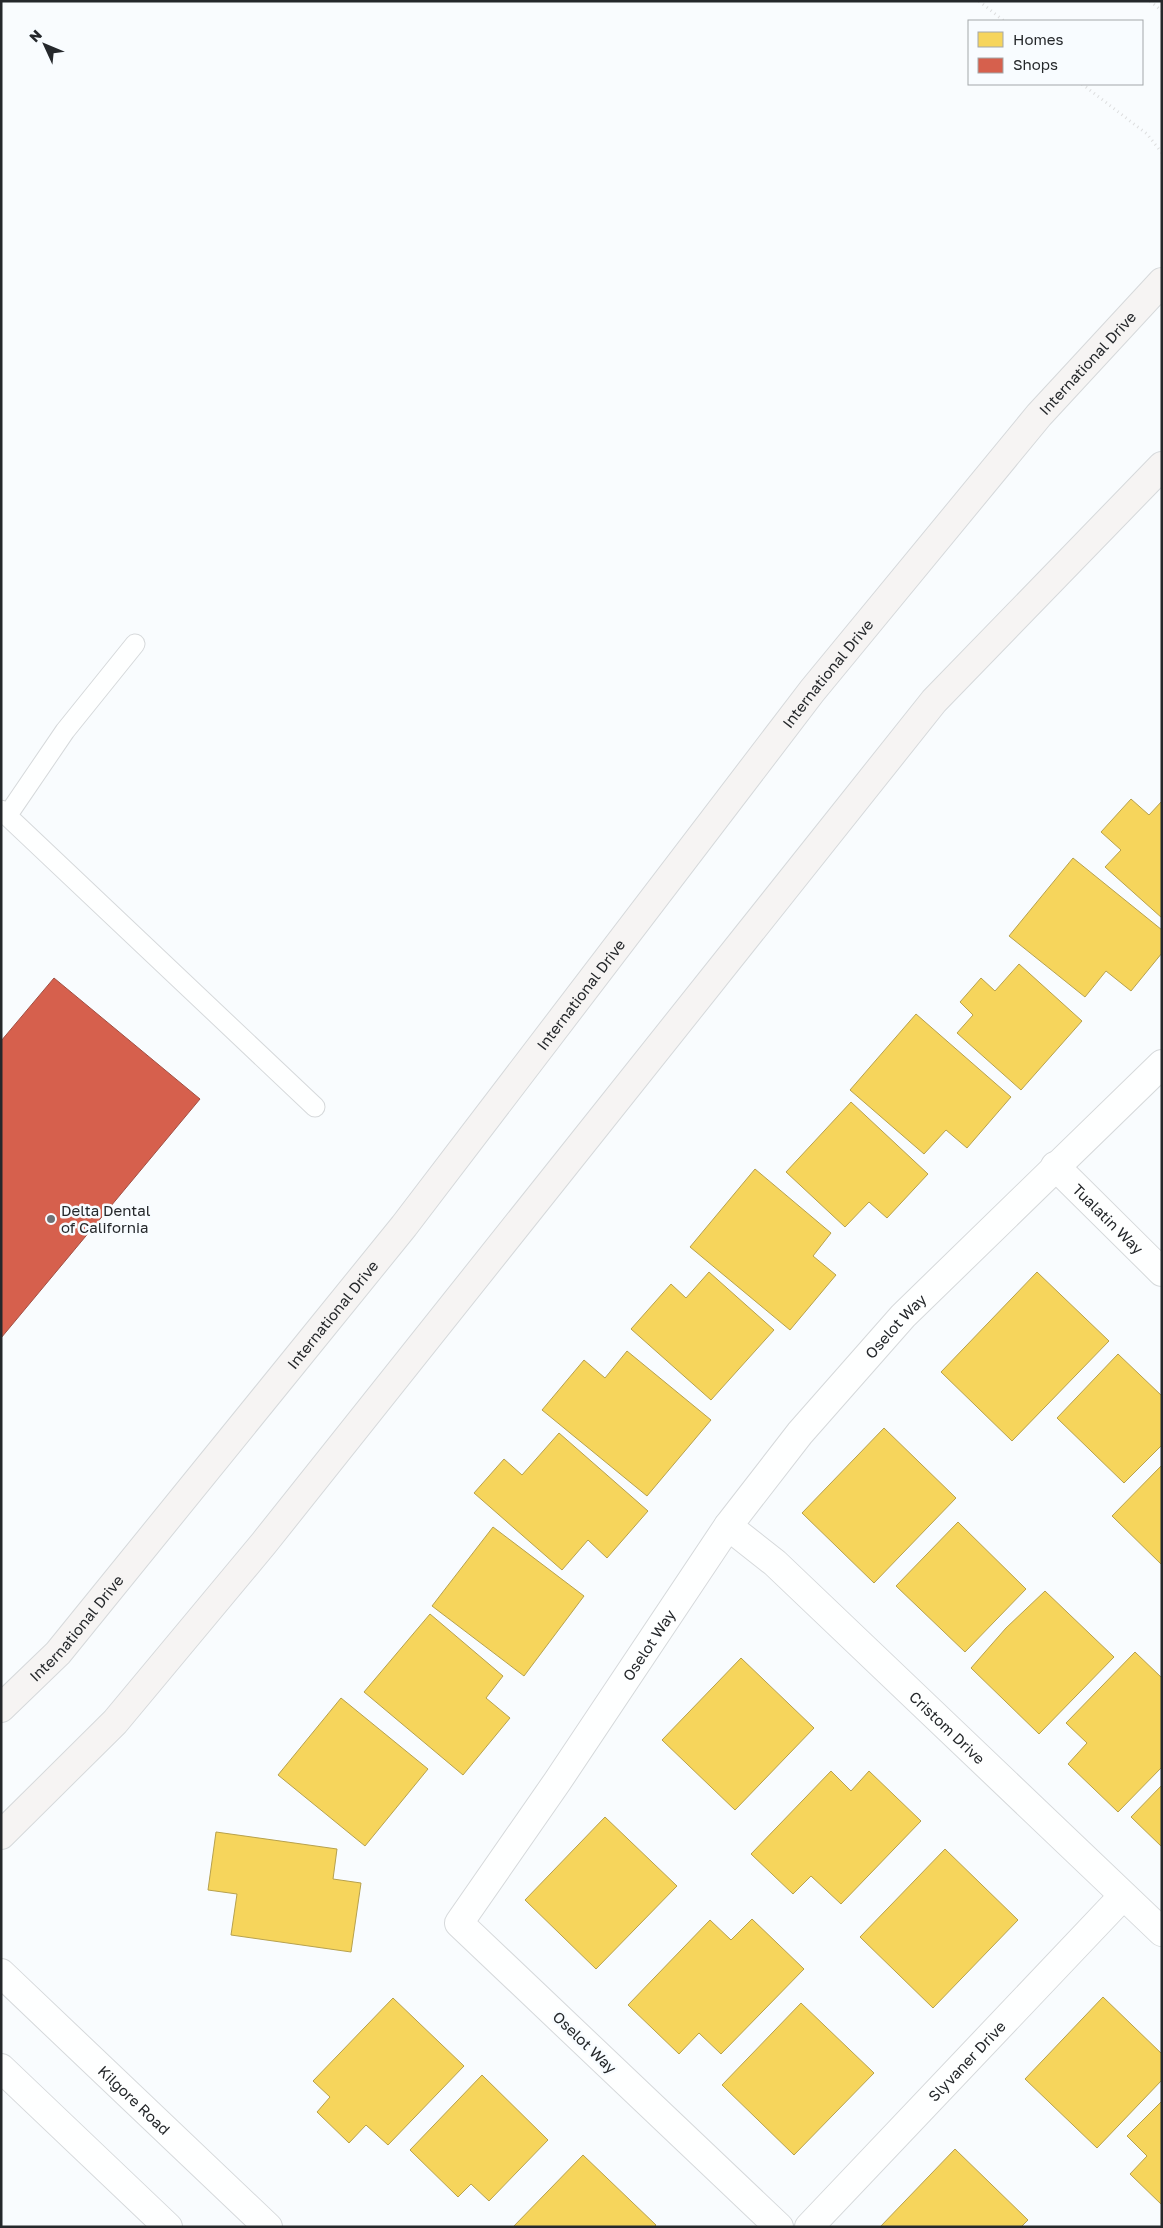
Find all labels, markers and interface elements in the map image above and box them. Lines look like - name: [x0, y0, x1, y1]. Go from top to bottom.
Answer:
- north arrow: [20, 20, 70, 70]
- legend: [968, 20, 1143, 85]
- text: N: [25, 26, 45, 45]
- text: Homes: [1013, 30, 1063, 48]
- text: Shops: [1013, 55, 1058, 73]
- street label: International Drive: [1035, 307, 1140, 418]
- street label: International Drive: [778, 615, 877, 731]
- street label: International Drive: [533, 935, 629, 1053]
- street label: Tualatin Way: [1069, 1180, 1148, 1258]
- place label: Delta Dental of California: [61, 1201, 151, 1236]
- marker: Delta Dental of California: [45, 1213, 57, 1225]
- street label: International Drive: [283, 1256, 382, 1372]
- street label: Oselot Way: [861, 1289, 930, 1362]
- street label: International Drive: [26, 1571, 127, 1685]
- street label: Oselot Way: [618, 1605, 679, 1684]
- street label: Cristom Drive: [906, 1687, 989, 1768]
- street label: Oselot Way: [549, 2007, 621, 2077]
- street label: Slyvaner Drive: [924, 2017, 1009, 2105]
- street label: Kilgore Road: [95, 2062, 174, 2138]

